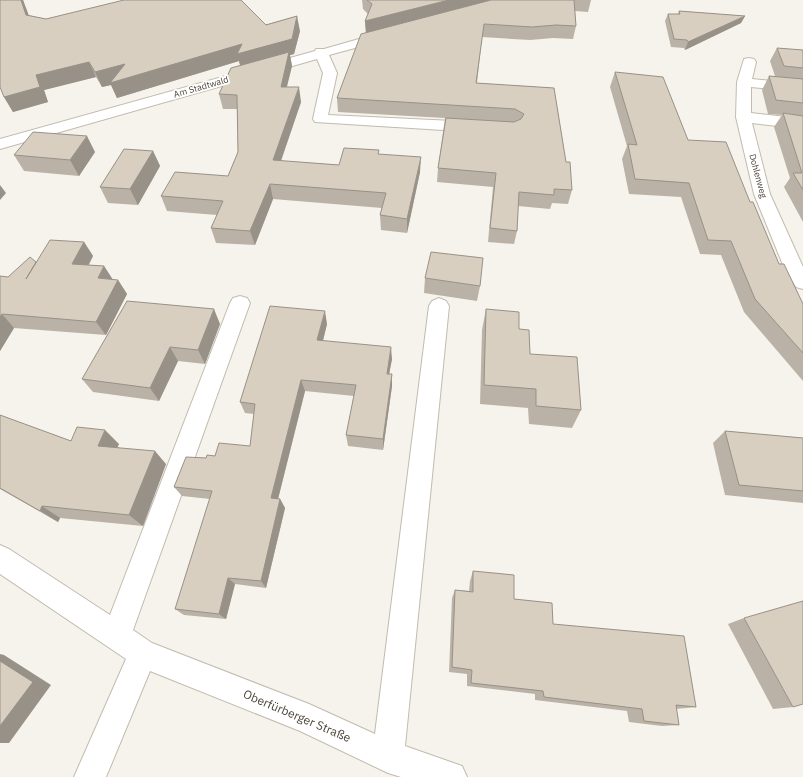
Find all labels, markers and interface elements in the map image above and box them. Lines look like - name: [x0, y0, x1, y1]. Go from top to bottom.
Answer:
- street label: Am Stadtwald: [172, 73, 230, 100]
- street label: Dohlenweg: [747, 153, 770, 199]
- street label: Oberfürberger Straße: [241, 686, 354, 745]

